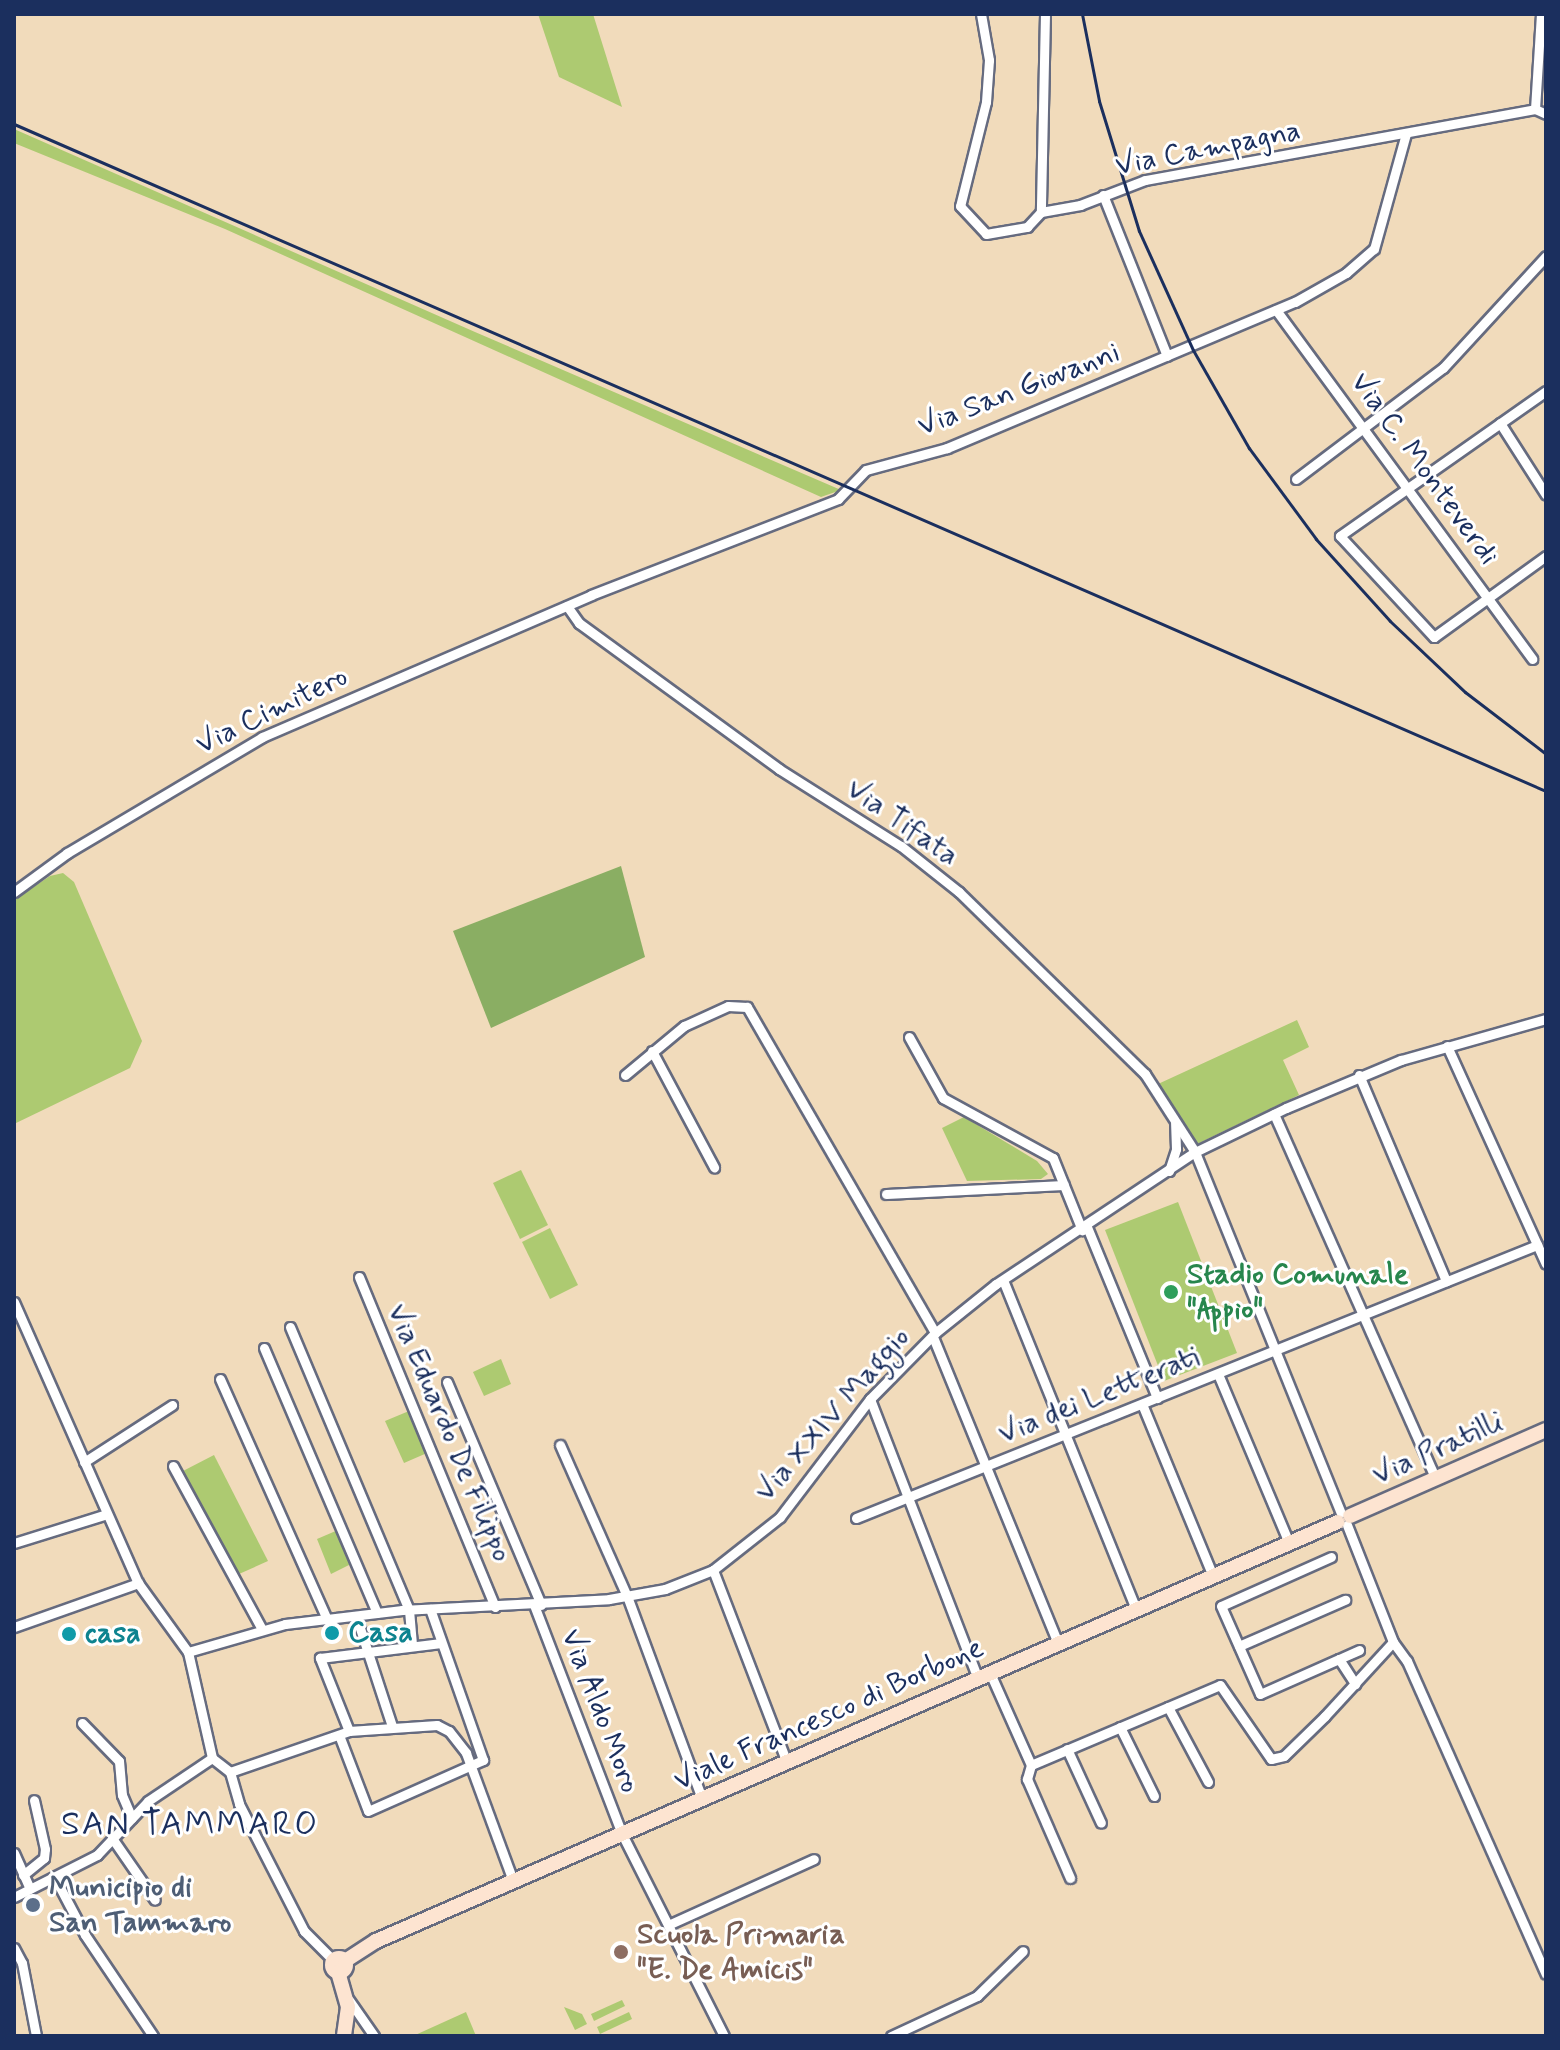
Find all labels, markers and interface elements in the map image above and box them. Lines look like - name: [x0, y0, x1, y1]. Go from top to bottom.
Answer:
- street label: Via Campagna: [1113, 114, 1303, 184]
- street label: Via San Giovanni: [914, 335, 1124, 445]
- street label: Via C. Monteverdi: [1342, 366, 1506, 572]
- street label: Via Cimitero: [190, 659, 354, 763]
- street label: Via Tifata: [839, 772, 965, 874]
- place label: Stadio Comunale "Appio": [1187, 1257, 1409, 1328]
- marker: Stadio Comunale "Appio": [1162, 1283, 1180, 1301]
- street label: Via Eduardo De Filippo: [378, 1298, 520, 1568]
- street label: Via XXIV Maggio: [745, 1318, 921, 1512]
- street label: Via dei Letterati: [993, 1339, 1205, 1453]
- street label: Via Pratilli: [1368, 1405, 1508, 1493]
- place label: Casa: [348, 1615, 413, 1651]
- place label: casa: [85, 1616, 141, 1652]
- street label: Via Aldo Moro: [552, 1623, 648, 1799]
- marker: Casa: [323, 1624, 341, 1642]
- marker: casa: [60, 1625, 78, 1643]
- street label: Viale Francesco di Borbone: [667, 1630, 991, 1800]
- district label: SAN TAMMARO: [62, 1805, 318, 1845]
- place label: Municipio di San Tammaro: [49, 1870, 234, 1940]
- marker: Municipio di San Tammaro: [24, 1896, 42, 1914]
- place label: Scuola Primaria "E. De Amicis": [637, 1917, 845, 1988]
- marker: Scuola Primaria "E. De Amicis": [612, 1943, 630, 1961]

